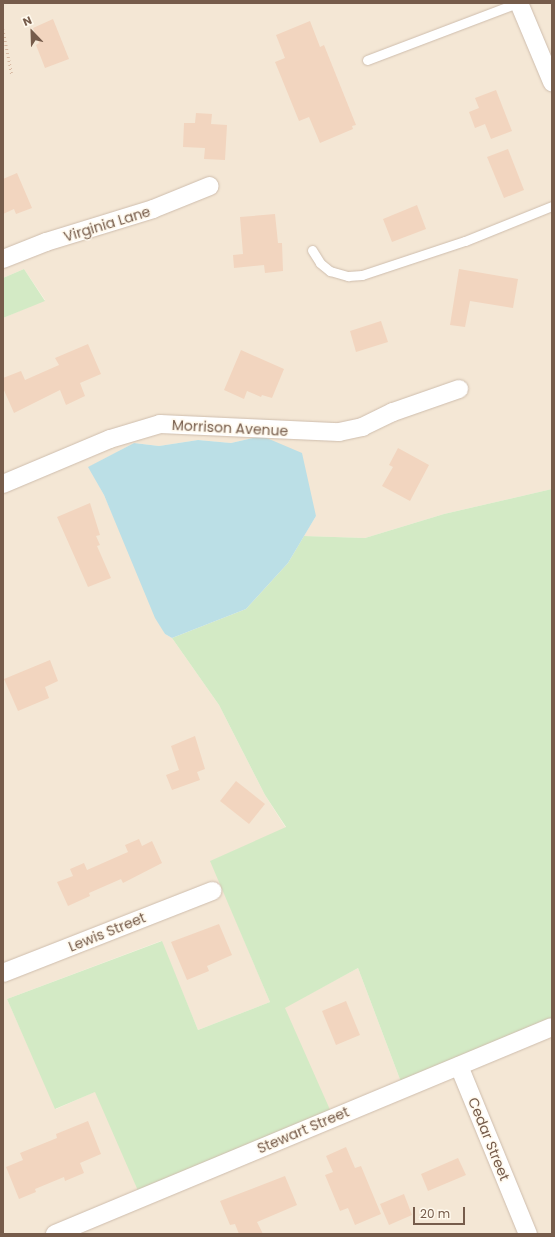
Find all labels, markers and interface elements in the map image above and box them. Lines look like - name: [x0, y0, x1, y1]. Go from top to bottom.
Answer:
- north arrow: [12, 12, 52, 52]
- text: N: [20, 12, 34, 30]
- street label: Virginia Lane: [62, 203, 152, 245]
- street label: Morrison Avenue: [171, 417, 289, 439]
- street label: Lewis Street: [66, 909, 148, 955]
- street label: Cedar Street: [465, 1095, 513, 1183]
- street label: Stewart Street: [255, 1103, 351, 1157]
- scale bar: [415, 1199, 467, 1225]
- text: 20 m: [420, 1205, 450, 1222]

